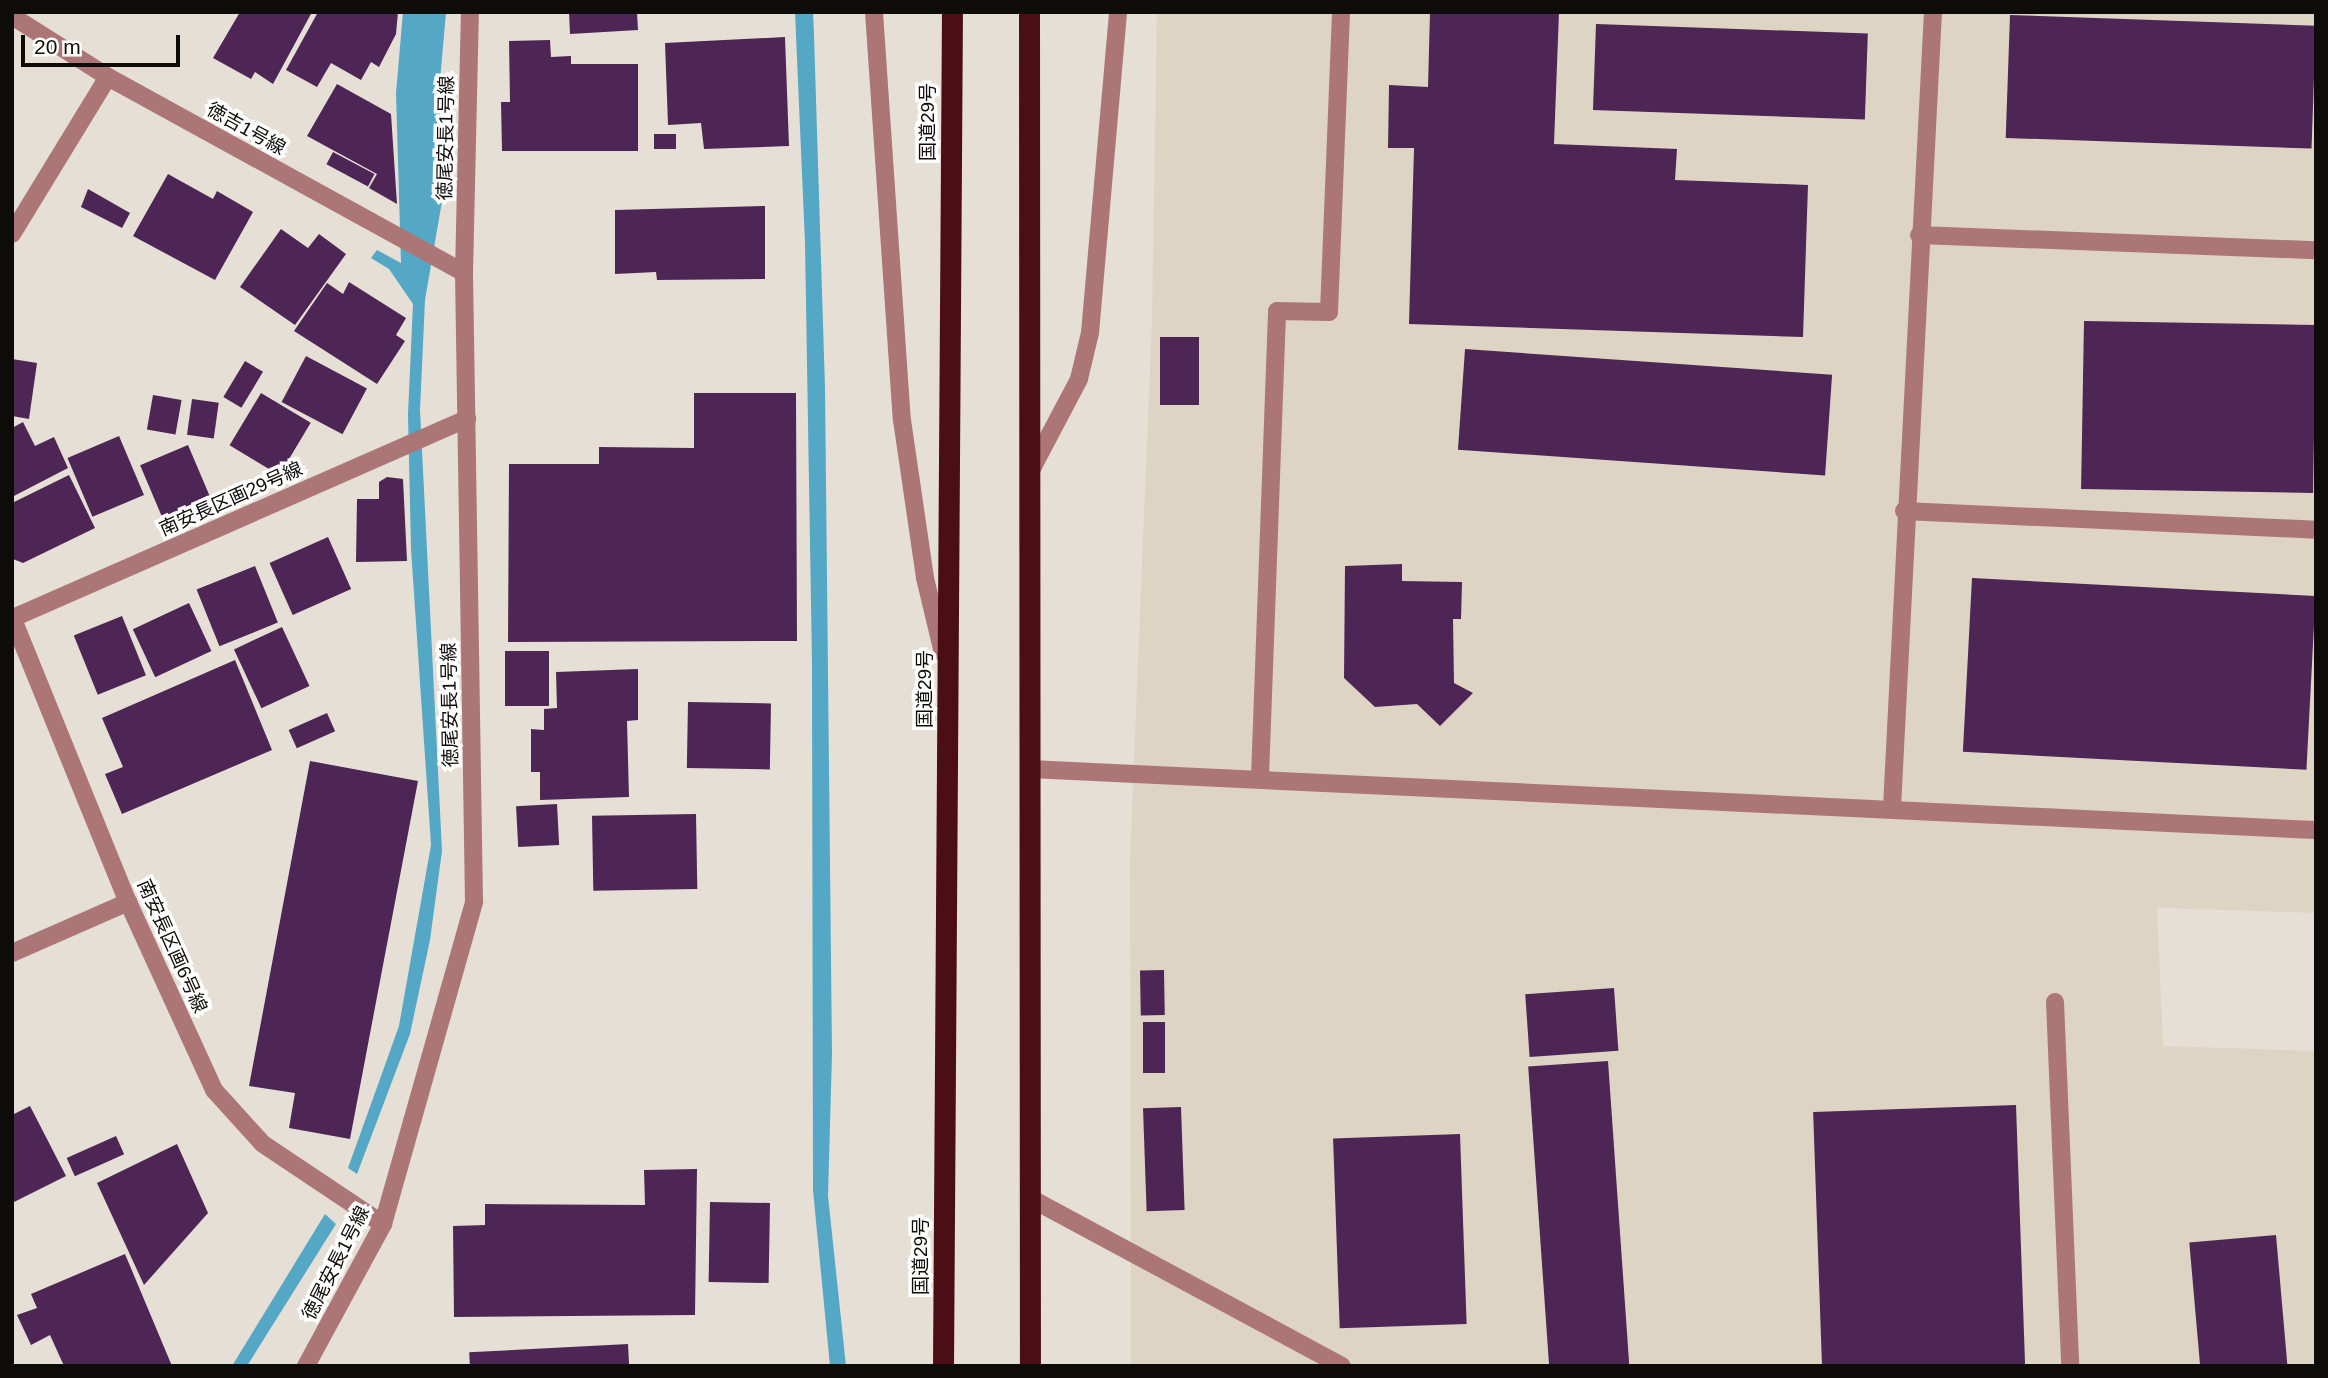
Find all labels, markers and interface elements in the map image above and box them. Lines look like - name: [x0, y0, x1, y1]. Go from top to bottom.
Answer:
- scale bar: [24, 21, 184, 65]
- text: 20 m: [34, 35, 81, 58]
- street label: 徳尾安長1号線: [434, 76, 458, 200]
- street label: 国道29号: [917, 83, 939, 161]
- street label: 徳吉1号線: [203, 98, 289, 160]
- street label: 南安長区画29号線: [156, 457, 306, 541]
- street label: 徳尾安長1号線: [438, 643, 462, 767]
- street label: 国道29号: [914, 650, 936, 728]
- street label: 南安長区画6号線: [132, 876, 212, 1016]
- street label: 徳尾安長1号線: [298, 1202, 374, 1324]
- street label: 国道29号: [910, 1217, 932, 1295]

